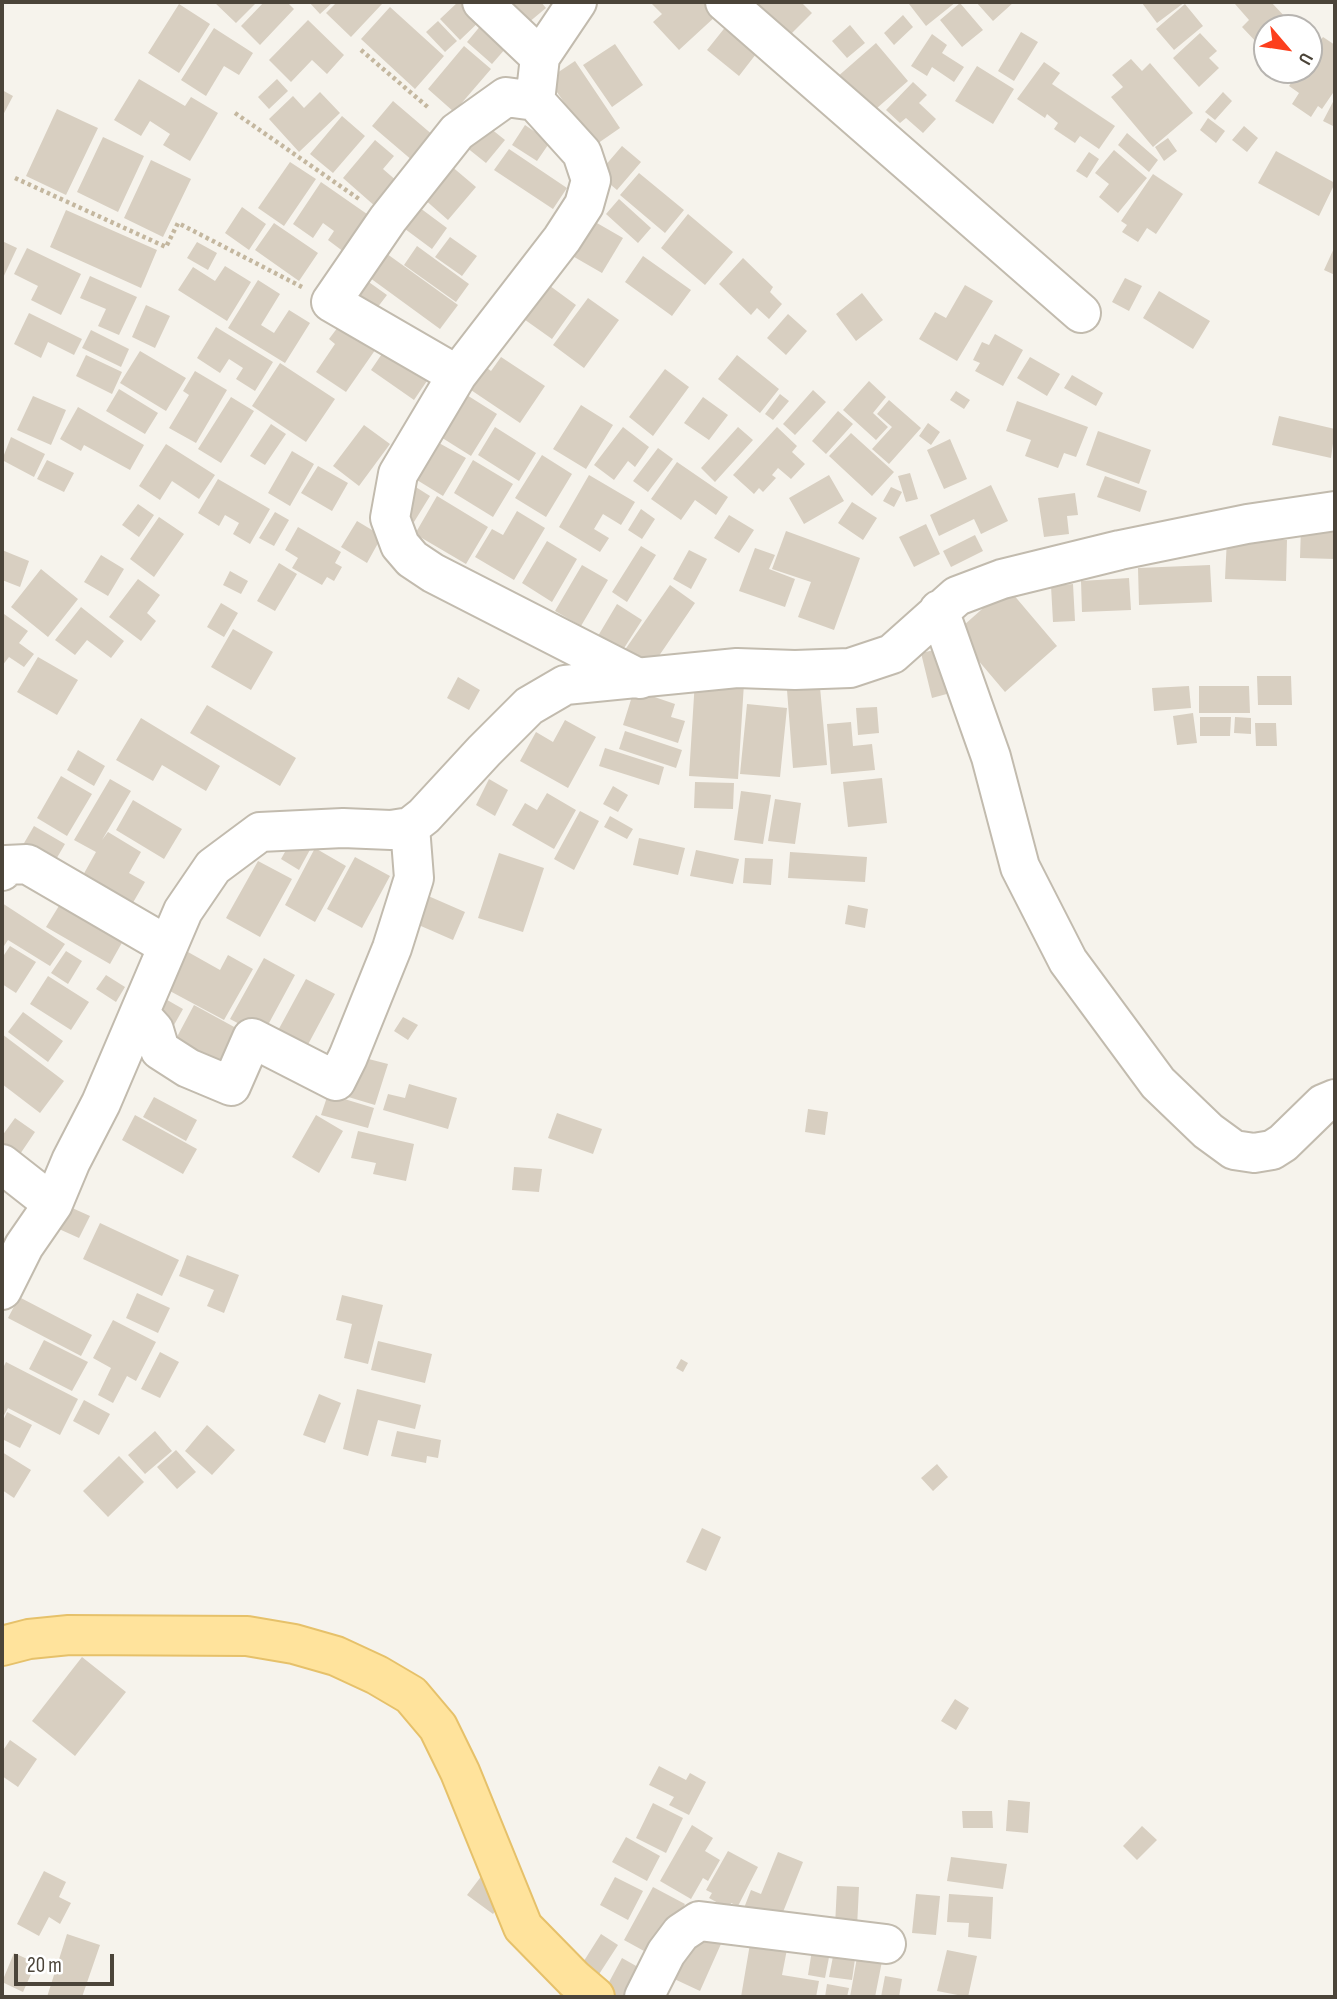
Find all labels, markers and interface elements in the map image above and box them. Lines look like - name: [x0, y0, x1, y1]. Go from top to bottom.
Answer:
- north arrow: [1253, 14, 1323, 84]
- text: U: [1293, 49, 1318, 68]
- scale bar: [18, 1940, 117, 1984]
- text: 20 m: [27, 1953, 62, 1978]

